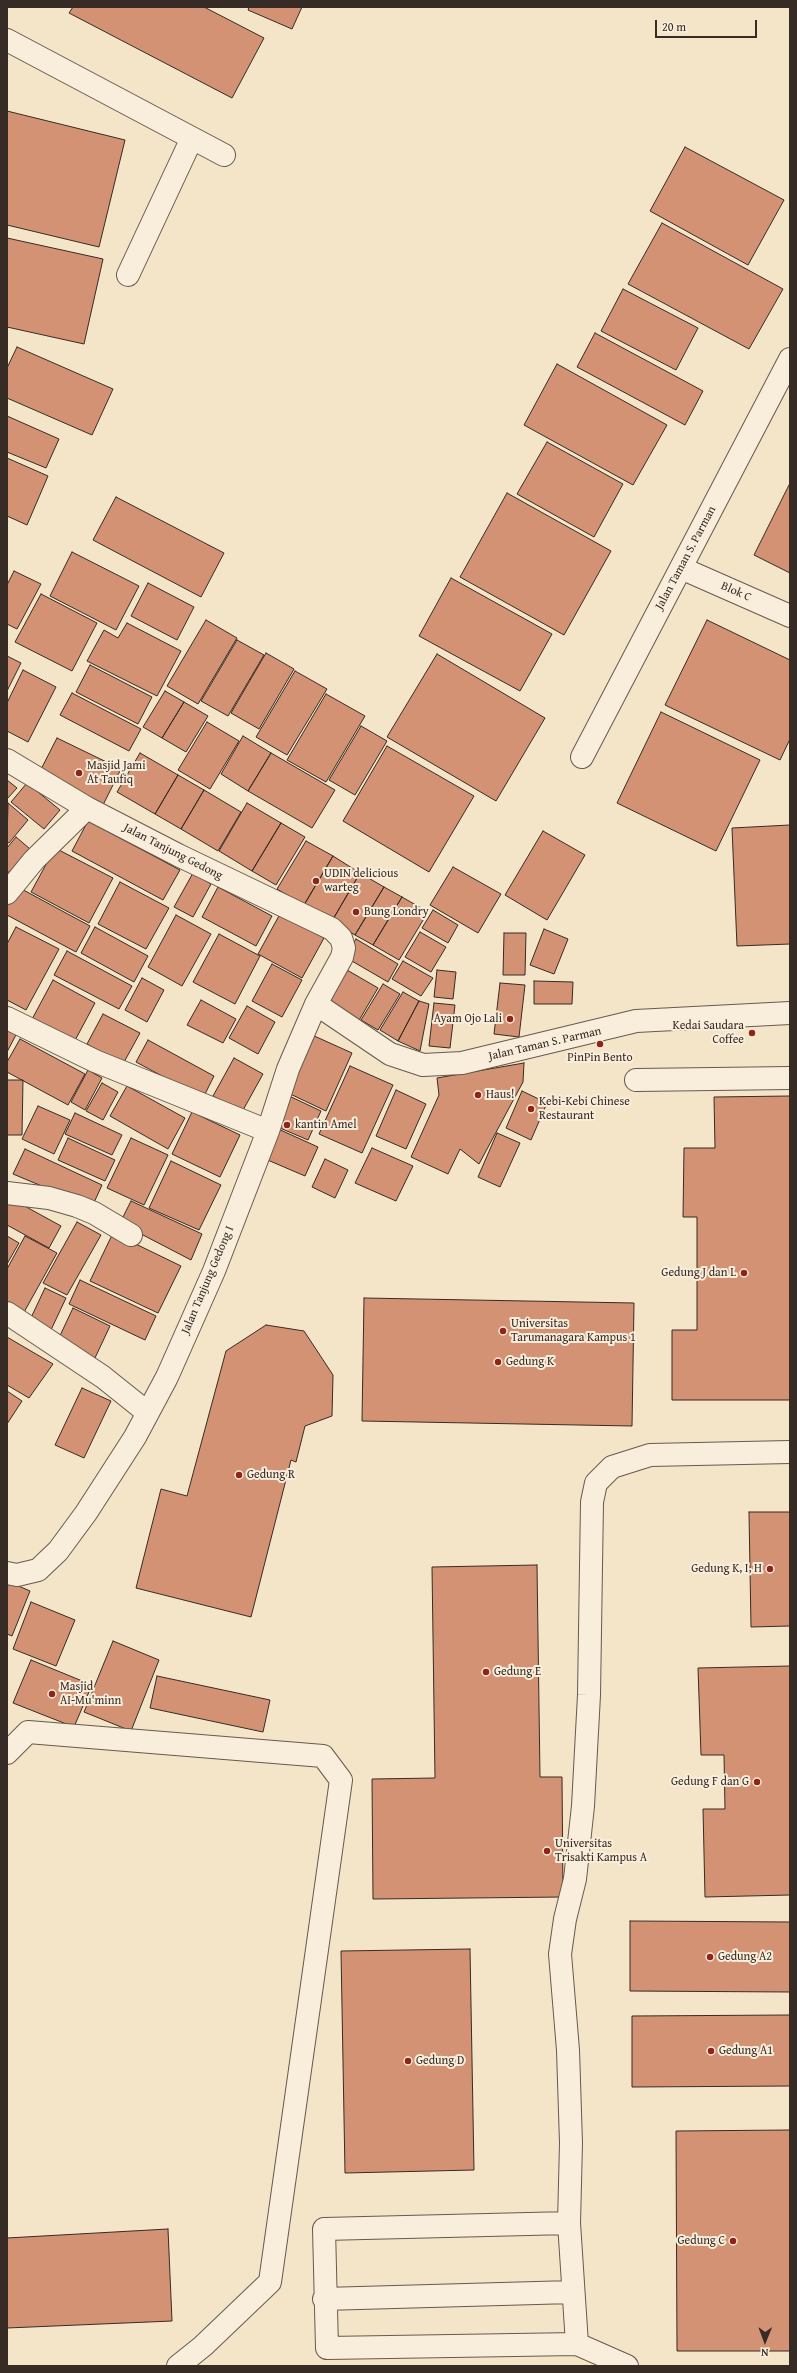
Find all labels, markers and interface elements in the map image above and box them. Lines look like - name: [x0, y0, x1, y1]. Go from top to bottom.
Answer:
- scale bar: [657, 12, 759, 38]
- text: 20 m: [662, 18, 686, 35]
- street label: Jalan Taman S. Parman: [653, 504, 719, 612]
- street label: Blok C: [719, 579, 753, 605]
- place label: Masjid Jami At Taufiq: [87, 759, 146, 787]
- marker: Masjid Jami At Taufiq: [74, 768, 84, 778]
- street label: Jalan Tanjung Gedong: [121, 821, 225, 883]
- place label: UDIN delicious warteg: [324, 867, 398, 895]
- marker: UDIN delicious warteg: [311, 876, 321, 886]
- place label: Bung Londry: [364, 905, 429, 919]
- marker: Bung Londry: [351, 907, 361, 917]
- place label: Ayam Ojo Lali: [434, 1012, 502, 1026]
- marker: Ayam Ojo Lali: [505, 1014, 515, 1024]
- place label: Kedai Saudara Coffee: [673, 1019, 744, 1047]
- street label: Jalan Taman S. Parman: [487, 1024, 603, 1064]
- marker: Kedai Saudara Coffee: [747, 1028, 757, 1038]
- marker: PinPin Bento: [595, 1039, 605, 1049]
- place label: PinPin Bento: [567, 1051, 633, 1065]
- place label: Haus!: [486, 1088, 514, 1102]
- marker: Haus!: [473, 1090, 483, 1100]
- place label: Kebi-Kebi Chinese Restaurant: [539, 1095, 630, 1123]
- marker: Kebi-Kebi Chinese Restaurant: [526, 1104, 536, 1114]
- place label: kantin Amel: [295, 1118, 357, 1132]
- marker: kantin Amel: [282, 1120, 292, 1130]
- street label: Jalan Tanjung Gedong I: [179, 1224, 237, 1336]
- place label: Gedung J dan L: [661, 1266, 736, 1280]
- marker: Gedung J dan L: [739, 1268, 749, 1278]
- place label: Universitas Tarumanagara Kampus 1: [511, 1317, 636, 1345]
- marker: Universitas Tarumanagara Kampus 1: [498, 1326, 508, 1336]
- place label: Gedung K: [506, 1355, 554, 1369]
- marker: Gedung K: [493, 1357, 503, 1367]
- place label: Gedung R: [247, 1468, 295, 1482]
- marker: Gedung R: [234, 1470, 244, 1480]
- place label: Gedung K, I, H: [691, 1562, 762, 1576]
- marker: Gedung K, I, H: [765, 1564, 775, 1574]
- place label: Gedung E: [494, 1665, 541, 1679]
- marker: Gedung E: [481, 1667, 491, 1677]
- place label: Masjid AI-Mu'minn: [60, 1680, 121, 1708]
- marker: Masjid AI-Mu'minn: [47, 1689, 57, 1699]
- place label: Gedung F dan G: [671, 1775, 749, 1789]
- marker: Gedung F dan G: [752, 1777, 762, 1787]
- place label: Universitas Trisakti Kampus A: [555, 1837, 647, 1865]
- marker: Universitas Trisakti Kampus A: [542, 1846, 552, 1856]
- place label: Gedung A2: [718, 1950, 772, 1964]
- marker: Gedung A2: [705, 1952, 715, 1962]
- place label: Gedung A1: [719, 2044, 773, 2058]
- marker: Gedung A1: [706, 2046, 716, 2056]
- place label: Gedung D: [416, 2054, 464, 2068]
- marker: Gedung D: [403, 2056, 413, 2066]
- place label: Gedung C: [678, 2234, 725, 2248]
- marker: Gedung C: [728, 2236, 738, 2246]
- north arrow: [745, 2321, 785, 2361]
- text: N: [761, 2345, 769, 2361]

